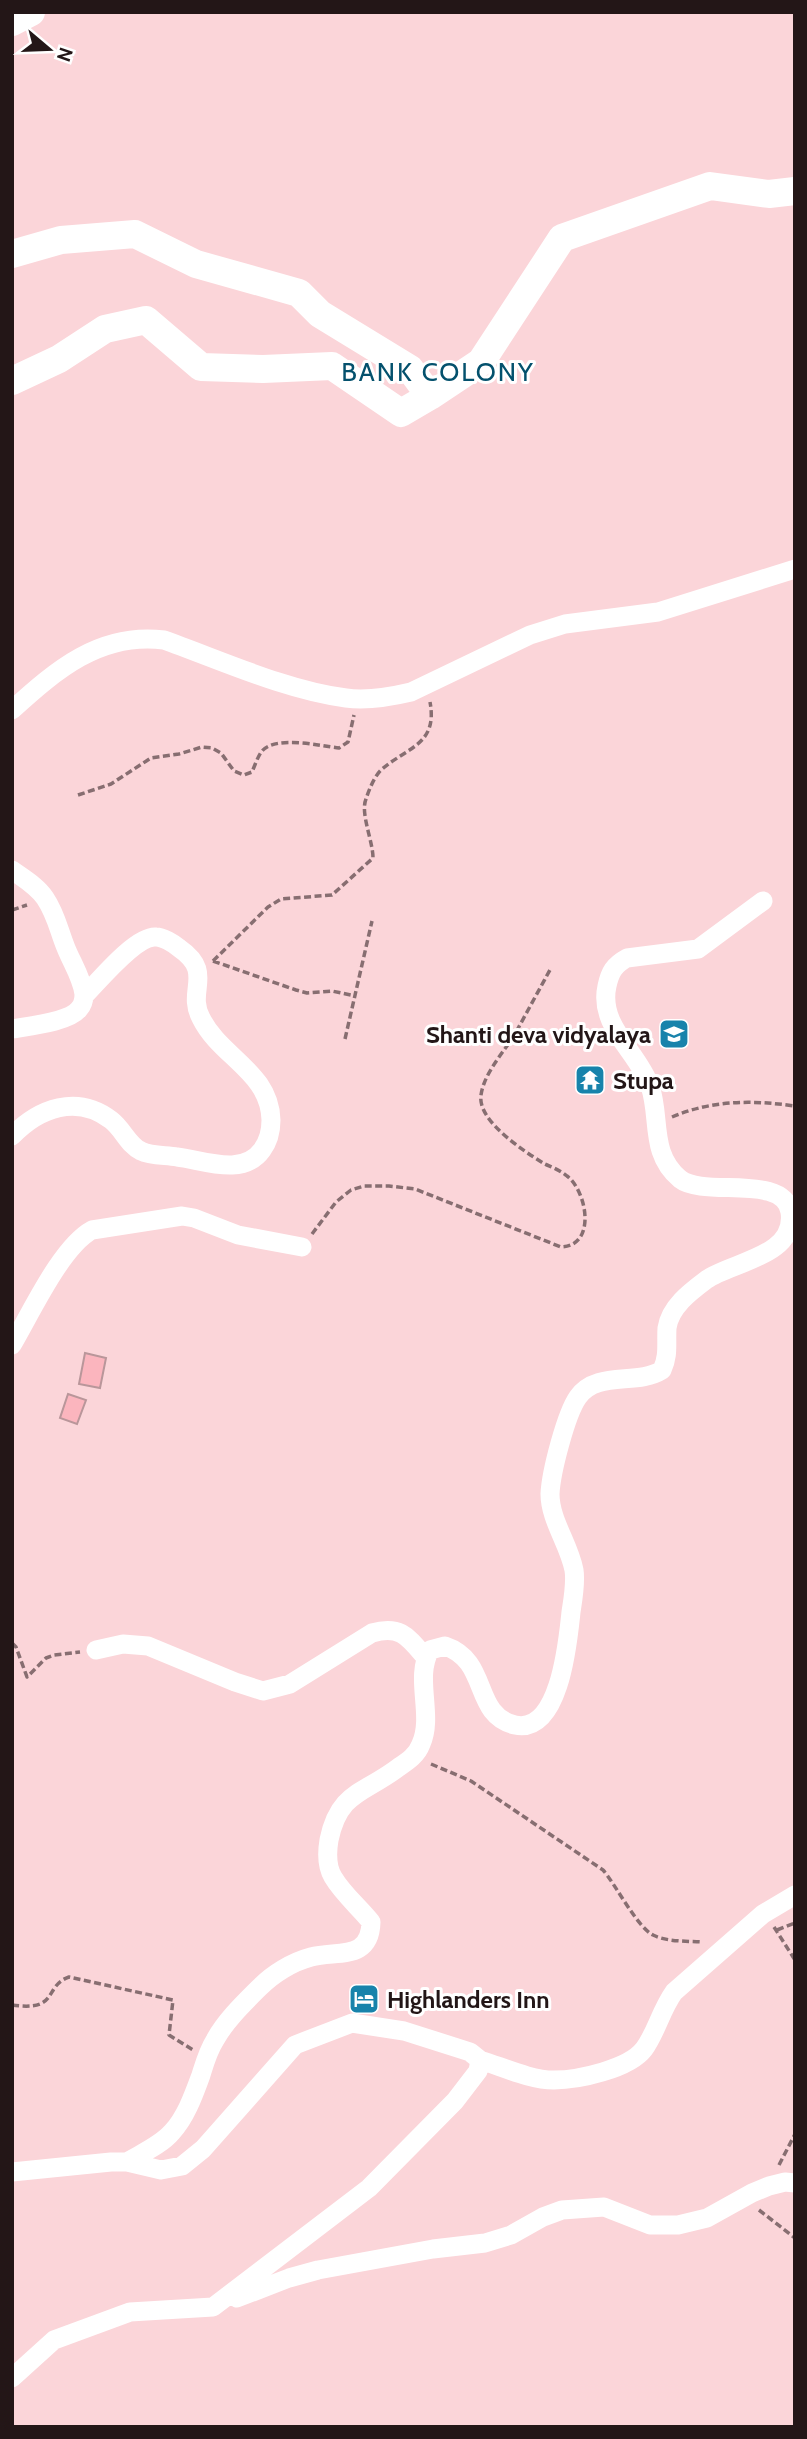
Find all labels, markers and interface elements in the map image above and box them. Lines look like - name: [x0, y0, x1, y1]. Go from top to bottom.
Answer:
- north arrow: [14, 14, 84, 84]
- text: N: [52, 44, 78, 64]
- district label: BANK COLONY: [341, 356, 535, 388]
- school or university icon: Shanti deva vidyalaya: [657, 1017, 691, 1051]
- place label: Shanti deva vidyalaya: [426, 1020, 651, 1049]
- temple icon: Stupa: [573, 1063, 607, 1097]
- place label: Stupa: [613, 1066, 674, 1095]
- hotel icon: Highlanders Inn: [347, 1982, 381, 2016]
- place label: Highlanders Inn: [387, 1985, 549, 2014]

